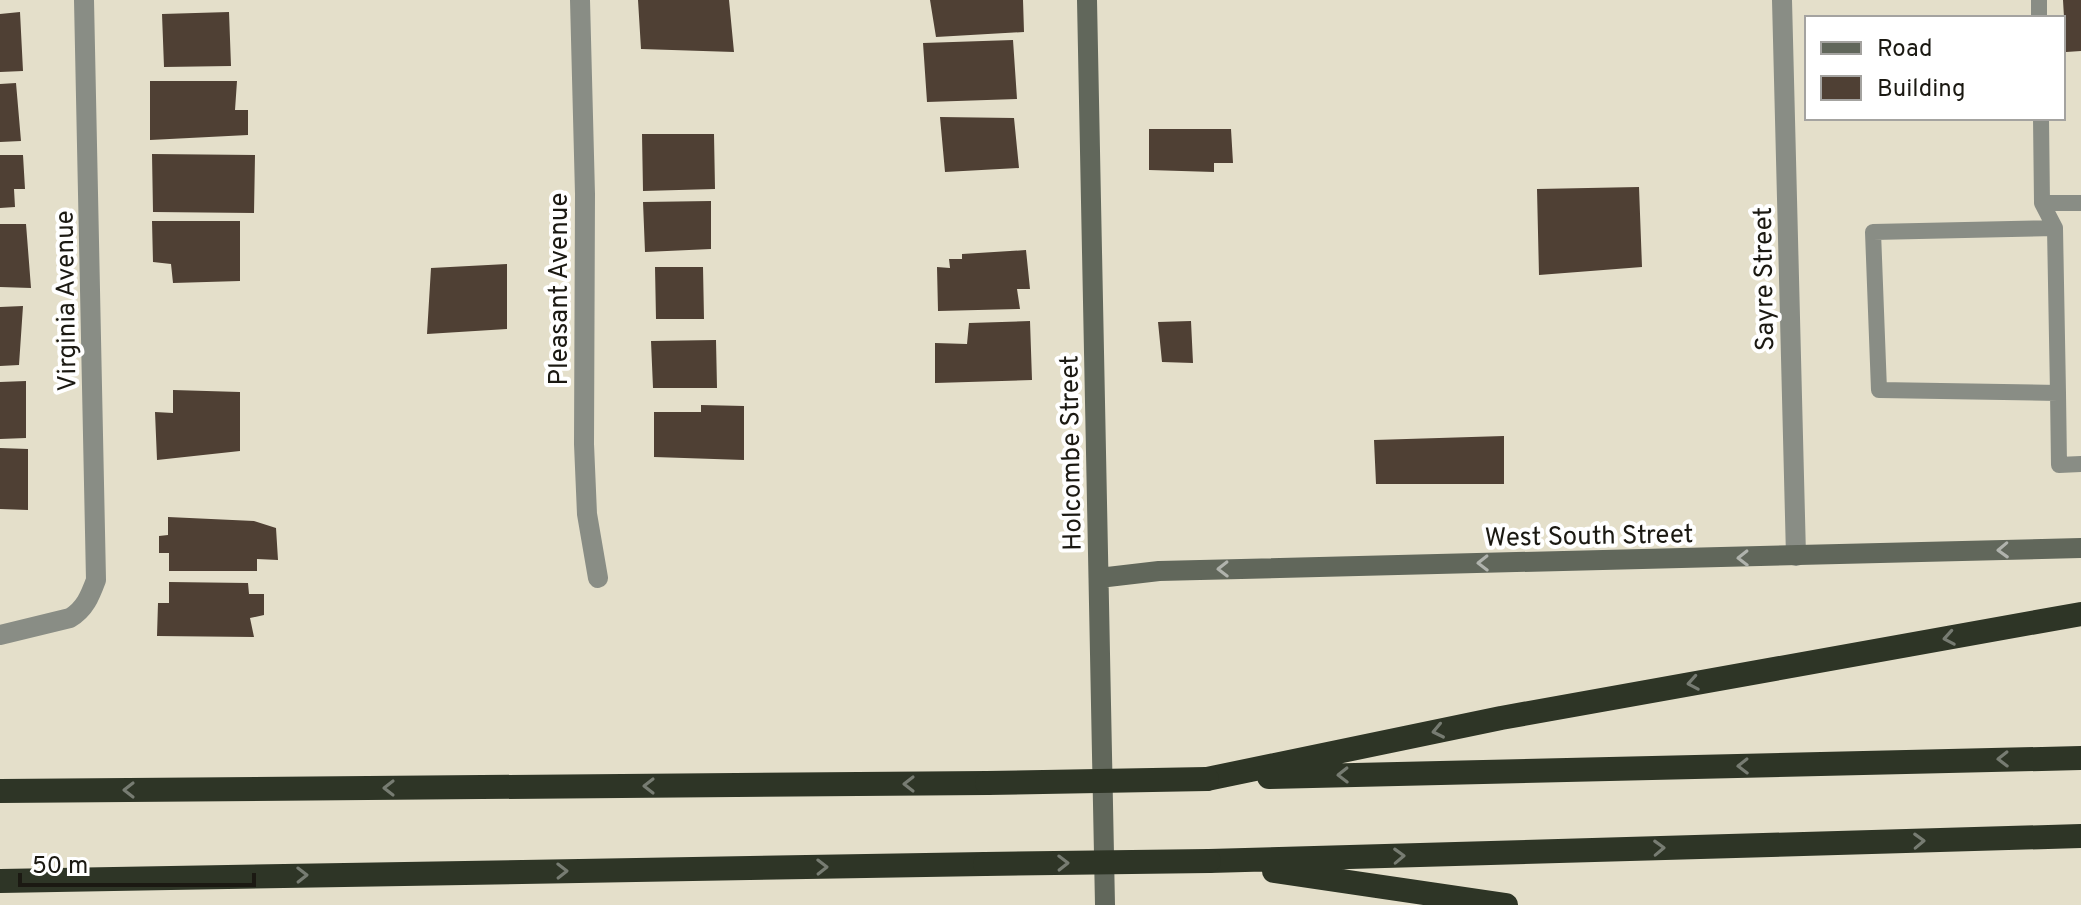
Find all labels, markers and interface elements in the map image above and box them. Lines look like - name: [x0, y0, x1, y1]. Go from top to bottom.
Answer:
- legend: [1805, 16, 2065, 120]
- text: Road: [1877, 35, 1933, 65]
- text: Building: [1877, 75, 1966, 105]
- street label: Pleasant Avenue: [544, 193, 577, 385]
- street label: Sayre Street: [1748, 206, 1783, 351]
- street label: Virginia Avenue: [49, 210, 86, 392]
- street label: Holcombe Street: [1054, 355, 1091, 551]
- street label: West South Street: [1484, 519, 1694, 556]
- one-way arrow: [1996, 542, 2009, 559]
- one-way arrow: [1736, 549, 1749, 566]
- one-way arrow: [1476, 555, 1489, 572]
- one-way arrow: [1216, 561, 1229, 578]
- one-way arrow: [1942, 628, 1956, 645]
- one-way arrow: [1686, 674, 1700, 691]
- one-way arrow: [1431, 722, 1445, 739]
- one-way arrow: [1996, 751, 2009, 768]
- one-way arrow: [1736, 757, 1749, 774]
- one-way arrow: [1336, 767, 1349, 784]
- one-way arrow: [902, 775, 915, 793]
- one-way arrow: [642, 777, 655, 795]
- one-way arrow: [382, 779, 395, 797]
- one-way arrow: [122, 781, 135, 799]
- one-way arrow: [1913, 832, 1925, 849]
- scale bar: [20, 837, 254, 887]
- one-way arrow: [1653, 840, 1666, 857]
- one-way arrow: [1393, 847, 1406, 864]
- text: 50 m: [32, 852, 88, 882]
- one-way arrow: [1057, 854, 1070, 872]
- one-way arrow: [816, 858, 829, 876]
- one-way arrow: [556, 862, 569, 880]
- one-way arrow: [296, 867, 309, 884]

